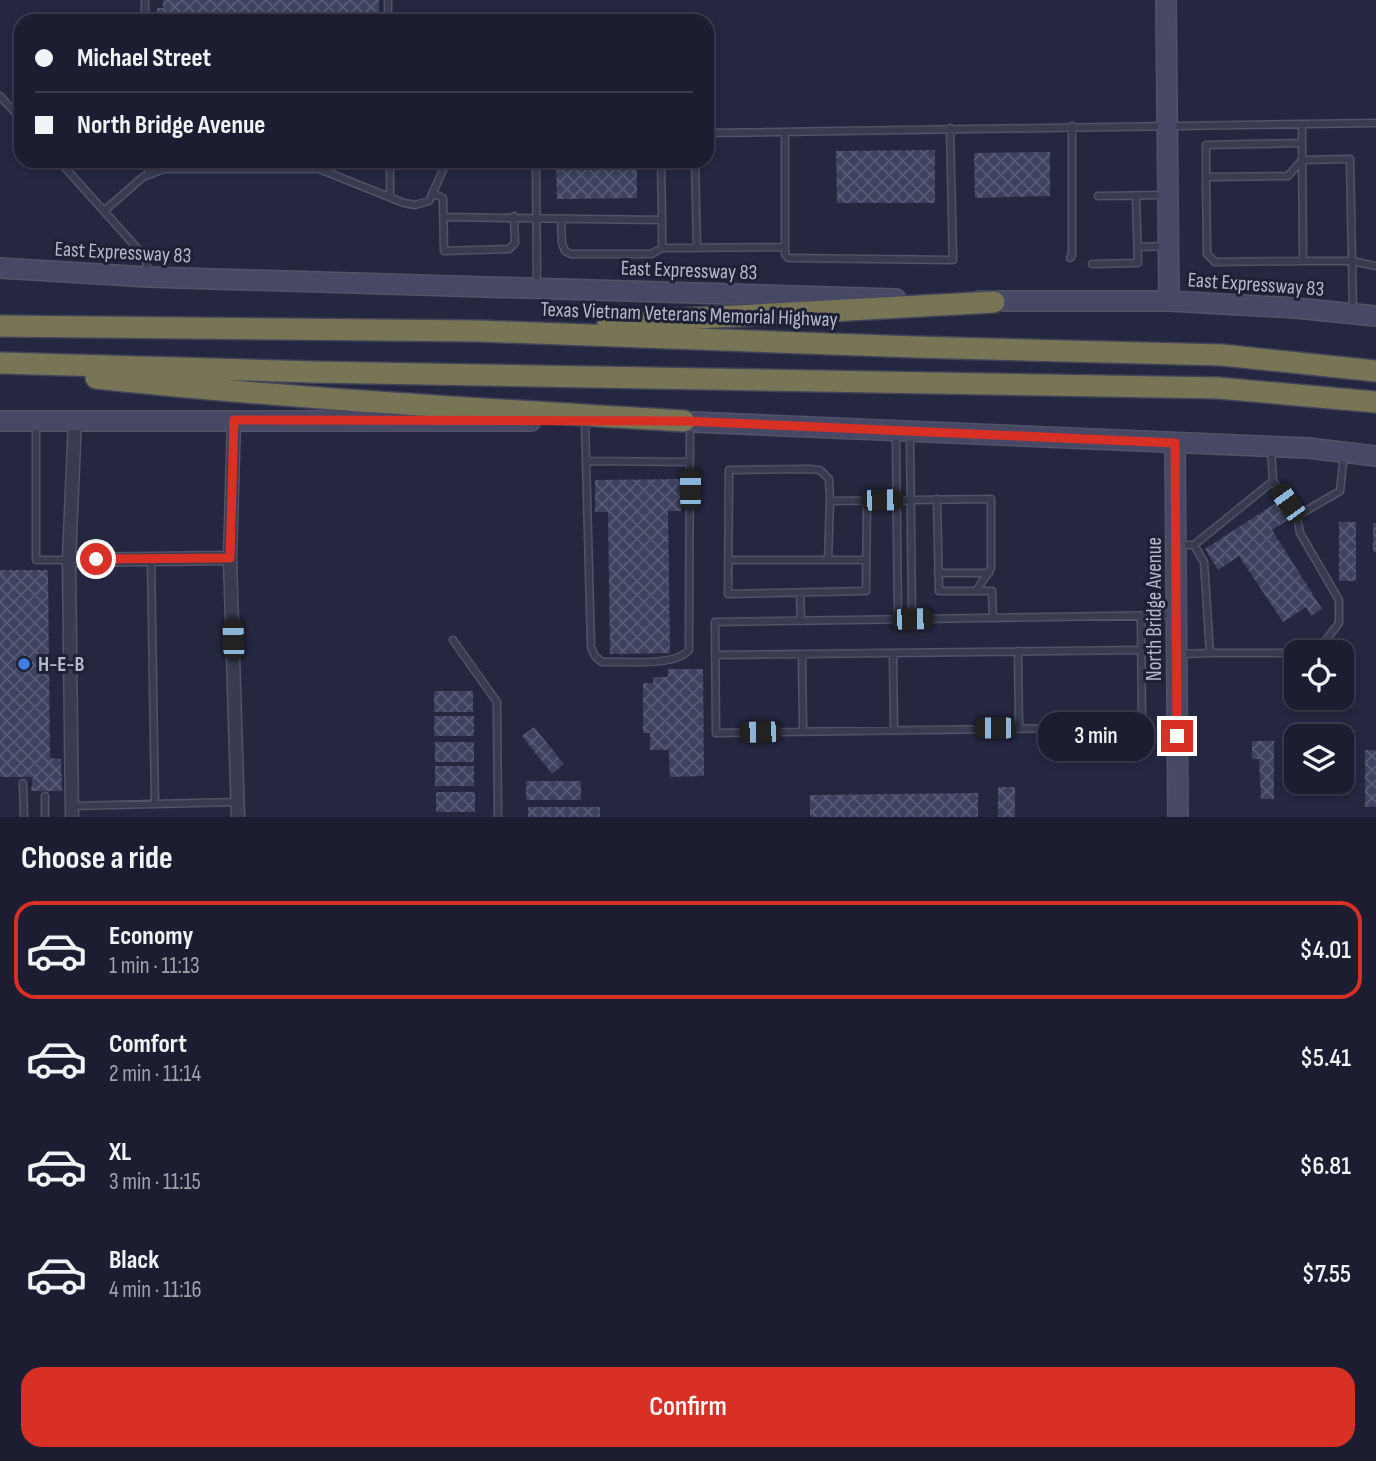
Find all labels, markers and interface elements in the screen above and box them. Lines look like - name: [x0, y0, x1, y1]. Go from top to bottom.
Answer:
- text: Michael Street: [77, 43, 211, 74]
- text: North Bridge Avenue: [77, 110, 265, 141]
- street label: East Expressway 83: [54, 236, 192, 269]
- street label: East Expressway 83: [620, 256, 758, 285]
- street label: East Expressway 83: [1187, 267, 1325, 302]
- street label: Texas Vietnam Veterans Memorial Highway: [540, 297, 838, 332]
- car: [680, 468, 701, 510]
- car: [1268, 480, 1309, 526]
- car: [861, 489, 904, 511]
- street label: North Bridge Avenue: [1142, 537, 1167, 681]
- route start: [80, 543, 112, 575]
- car: [891, 608, 934, 630]
- car: [222, 618, 245, 660]
- map controls: [1284, 640, 1354, 794]
- button: locate: [1284, 640, 1354, 710]
- place label: H-E-B: [38, 652, 84, 677]
- marker: H-E-B: [16, 656, 32, 672]
- callout: 3 min: [1037, 712, 1152, 760]
- car: [975, 718, 1017, 739]
- route end: [1161, 720, 1193, 752]
- car: [739, 721, 782, 743]
- text: 3 min: [1074, 722, 1118, 750]
- button: layers: [1284, 724, 1354, 794]
- text: Choose a ride: [21, 839, 173, 878]
- icon: car: [25, 919, 88, 982]
- text: Economy: [109, 921, 193, 952]
- text: $4.01: [1300, 935, 1351, 966]
- text: 1 min · 11:13: [109, 952, 200, 980]
- icon: car: [25, 1027, 88, 1090]
- text: Comfort: [109, 1029, 187, 1060]
- text: $5.41: [1300, 1043, 1351, 1074]
- text: 2 min · 11:14: [109, 1060, 201, 1088]
- icon: car: [25, 1135, 88, 1198]
- text: XL: [109, 1137, 131, 1168]
- text: $6.81: [1299, 1151, 1351, 1182]
- text: 3 min · 11:15: [109, 1168, 201, 1196]
- icon: car: [25, 1243, 88, 1306]
- text: Black: [109, 1245, 159, 1276]
- text: $7.55: [1302, 1259, 1351, 1290]
- text: 4 min · 11:16: [109, 1276, 202, 1304]
- button: Confirm: [21, 1367, 1355, 1447]

